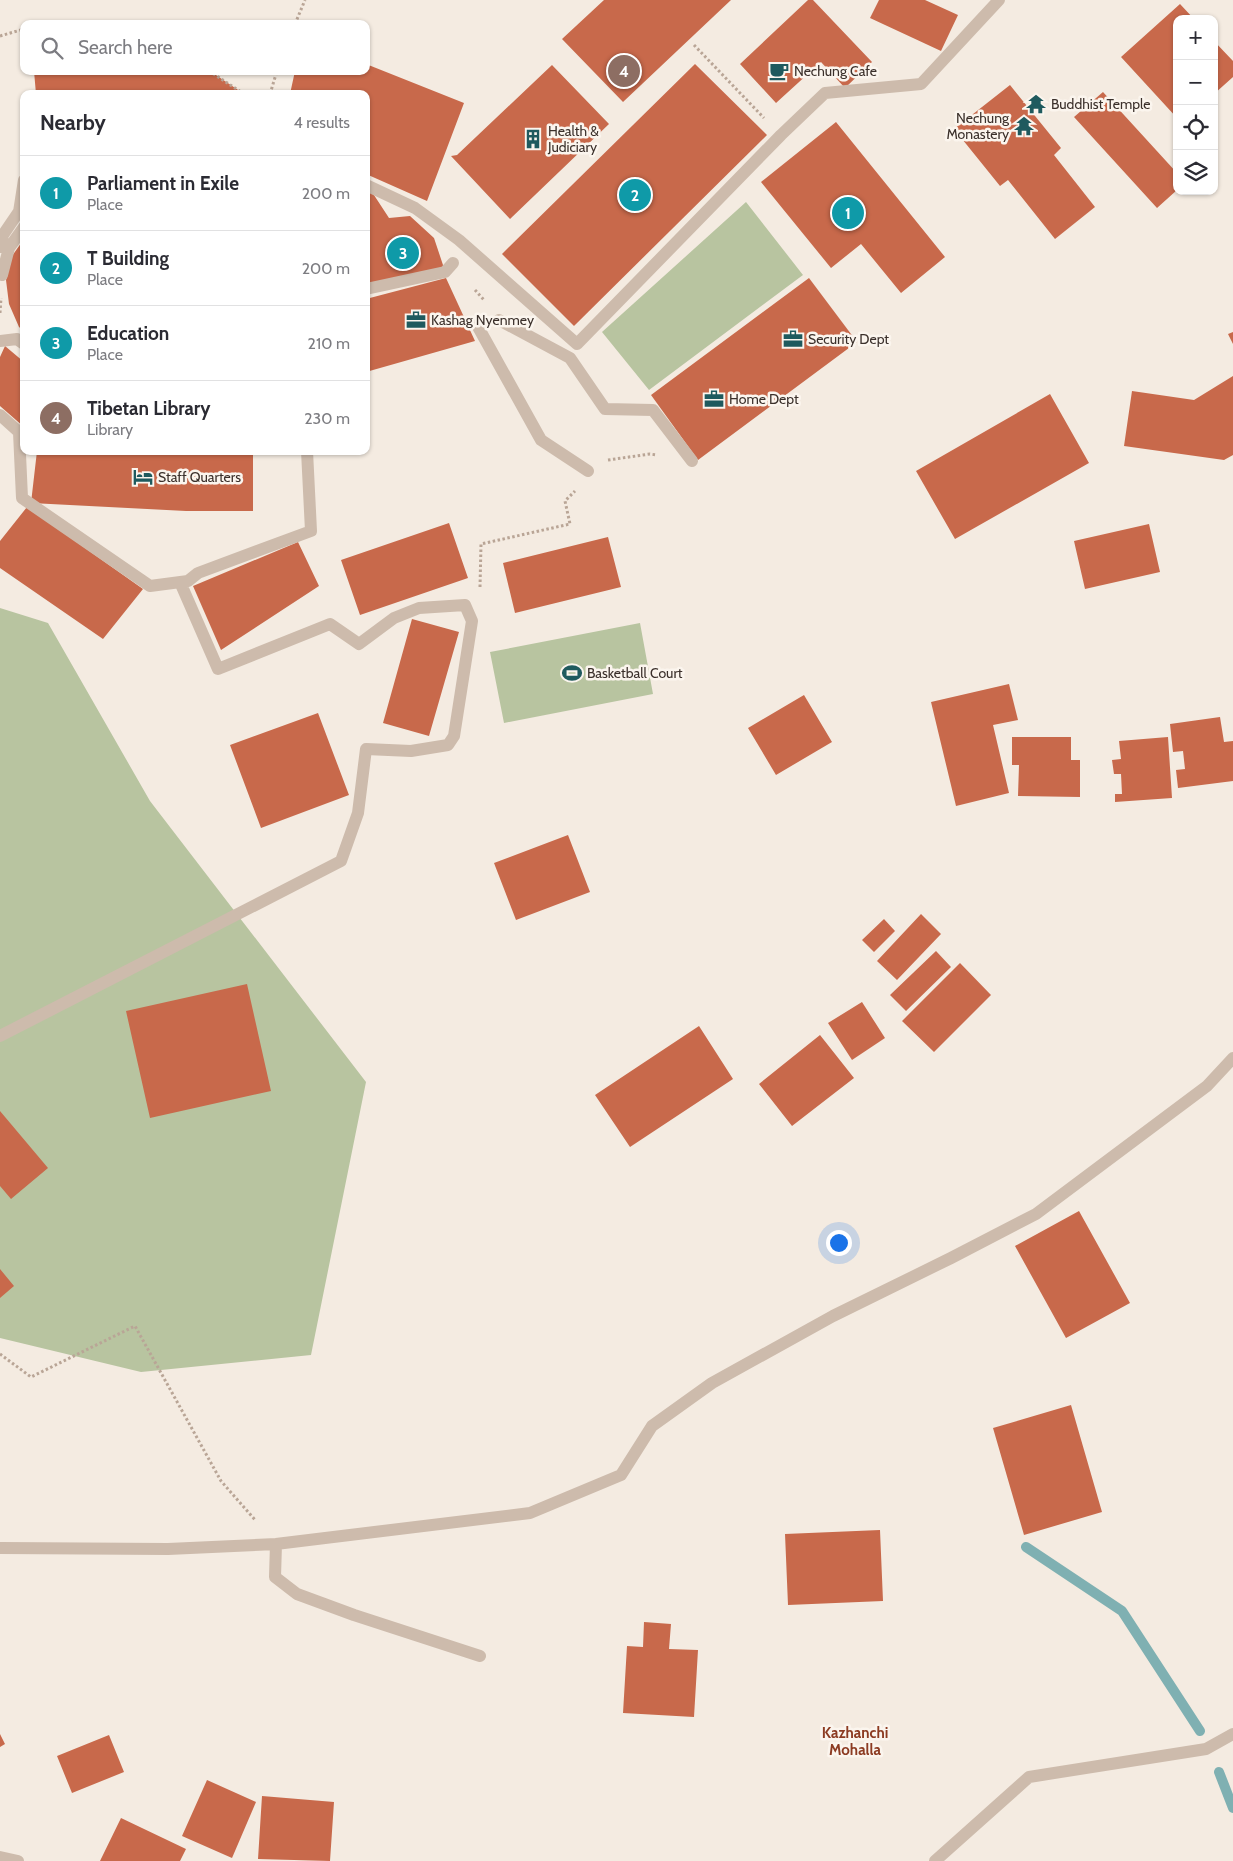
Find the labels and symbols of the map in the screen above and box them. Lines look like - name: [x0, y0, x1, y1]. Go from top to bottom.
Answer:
- pin: 4: [608, 52, 640, 90]
- cafe icon: Nechung Cafe: [768, 60, 790, 82]
- place label: Nechung Cafe: [794, 62, 877, 80]
- temple icon: Buddhist Temple: [1025, 93, 1047, 115]
- place label: Buddhist Temple: [1051, 95, 1150, 113]
- place label: Nechung Monastery: [946, 109, 1010, 143]
- temple icon: Nechung Monastery: [1013, 115, 1035, 137]
- place label: Health & Judiciary: [547, 122, 599, 156]
- building icon: Health & Judiciary: [522, 128, 544, 150]
- pin: 2: [619, 176, 651, 214]
- pin: 1: [832, 194, 864, 232]
- pin: 3: [387, 234, 419, 272]
- office icon: Kashag Nyenmey: [405, 309, 427, 331]
- place label: Kashag Nyenmey: [431, 311, 534, 329]
- office icon: Security Dept: [782, 328, 804, 350]
- place label: Security Dept: [808, 330, 889, 348]
- office icon: Home Dept: [703, 388, 725, 410]
- place label: Home Dept: [729, 390, 799, 408]
- hotel icon: Staff Quarters: [132, 466, 154, 488]
- place label: Staff Quarters: [158, 468, 241, 486]
- sports icon: Basketball Court: [561, 662, 583, 684]
- place label: Basketball Court: [587, 664, 683, 682]
- your location: [826, 1230, 852, 1256]
- district label: Kazhanchi Mohalla: [822, 1724, 888, 1759]

